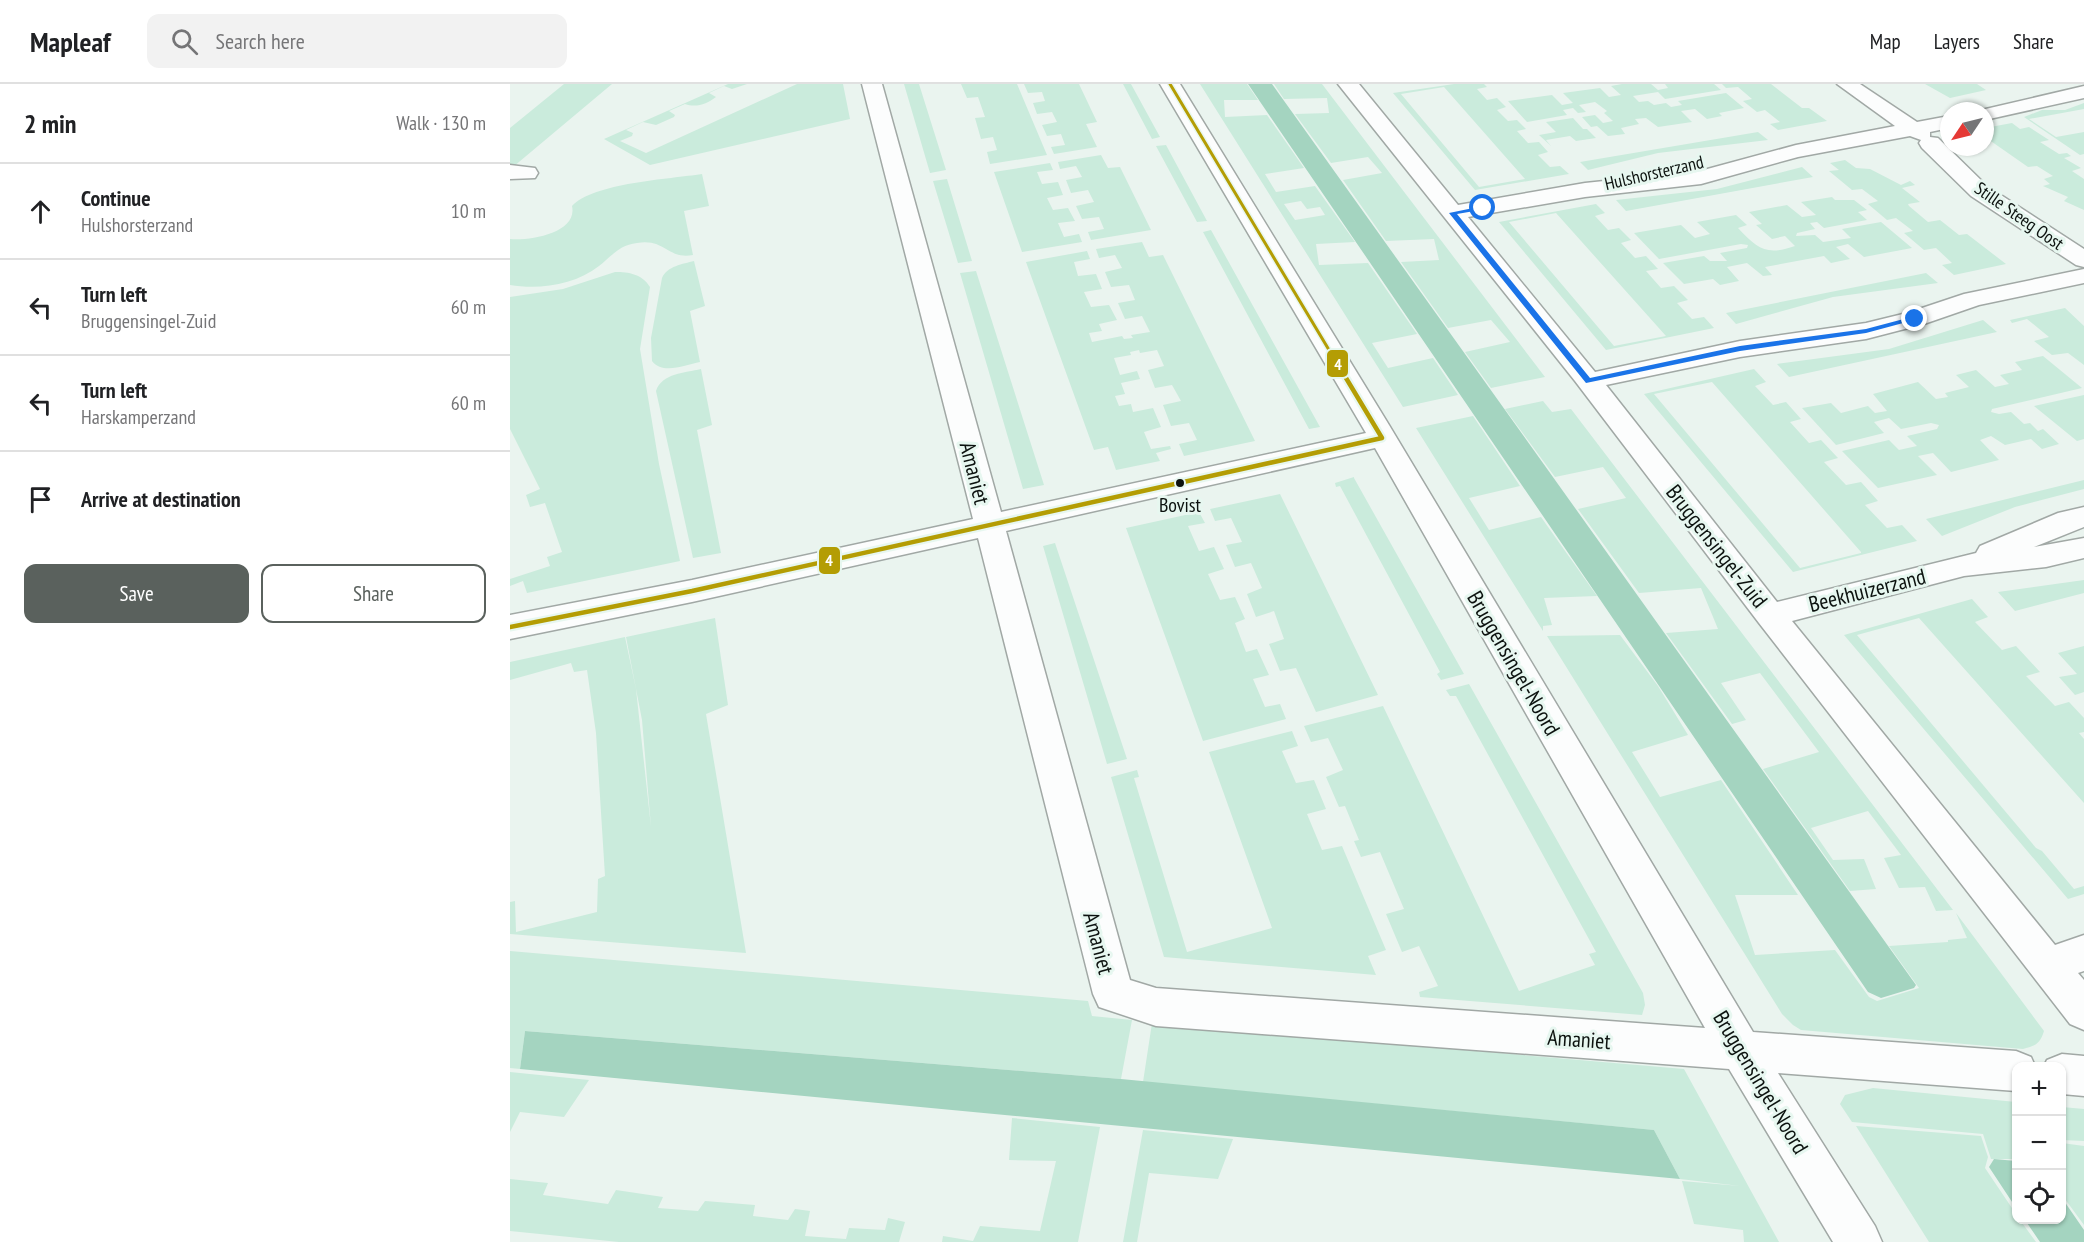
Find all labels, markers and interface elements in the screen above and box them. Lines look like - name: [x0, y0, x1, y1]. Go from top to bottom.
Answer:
- search box: [147, 14, 567, 68]
- text: Mapleaf: [30, 23, 111, 60]
- icon: search: [168, 25, 201, 58]
- text: Search here: [216, 27, 305, 55]
- text: Map: [1870, 28, 1901, 55]
- text: Layers: [1934, 28, 1980, 55]
- text: Share: [2013, 28, 2054, 55]
- north arrow: [1940, 102, 1994, 156]
- text: 2 min: [24, 107, 77, 140]
- text: Walk · 130 m: [396, 110, 486, 136]
- street label: Hulshorsterzand: [1602, 150, 1706, 195]
- street label: Stille Steeg Oost: [1970, 176, 2068, 255]
- text: Continue: [81, 184, 151, 212]
- route start: [1469, 194, 1495, 220]
- icon: ahead: [24, 195, 57, 228]
- text: 10 m: [451, 198, 486, 224]
- text: Hulshorsterzand: [81, 212, 193, 238]
- text: Turn left: [81, 280, 147, 308]
- icon: left: [24, 291, 57, 324]
- text: 60 m: [451, 294, 486, 320]
- route end: [1901, 305, 1927, 331]
- text: Bruggensingel-Zuid: [81, 308, 216, 334]
- line badge: 4: [1326, 349, 1349, 378]
- text: 4: [1334, 354, 1342, 374]
- text: Turn left: [81, 376, 147, 404]
- icon: left: [24, 387, 57, 420]
- text: 60 m: [451, 390, 486, 416]
- text: Harskamperzand: [81, 404, 196, 430]
- street label: Amaniet: [954, 439, 996, 507]
- marker: Bovist: [1174, 477, 1186, 489]
- street label: Bruggensingel-Zuid: [1660, 479, 1774, 613]
- icon: arrive: [24, 483, 57, 516]
- text: Arrive at destination: [81, 485, 241, 513]
- place label: Bovist: [1159, 492, 1202, 518]
- line badge: 4: [818, 546, 841, 575]
- text: 4: [825, 550, 833, 570]
- street label: Beekhuizerzand: [1806, 562, 1928, 618]
- button: Save: [24, 564, 249, 623]
- button: Share: [261, 564, 486, 623]
- street label: Bruggensingel-Noord: [1461, 586, 1567, 740]
- street label: Amaniet: [1077, 909, 1121, 977]
- street label: Bruggensingel-Noord: [1707, 1005, 1815, 1159]
- street label: Amaniet: [1547, 1023, 1611, 1055]
- map controls: [2012, 1062, 2066, 1224]
- button: +: [2012, 1062, 2066, 1116]
- button: −: [2012, 1116, 2066, 1170]
- button: locate: [2012, 1170, 2066, 1224]

